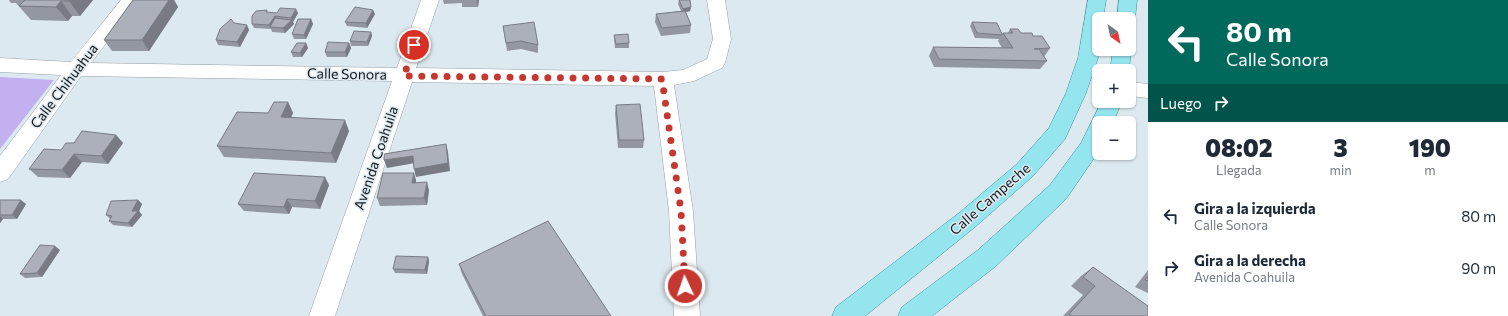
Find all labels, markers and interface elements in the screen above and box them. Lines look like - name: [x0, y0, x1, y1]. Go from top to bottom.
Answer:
- north arrow: [1092, 12, 1136, 56]
- map controls: [1092, 12, 1136, 160]
- text: 80 m: [1226, 14, 1292, 48]
- icon: left: [1160, 16, 1212, 68]
- pin: [397, 28, 431, 62]
- icon: arrive: [403, 34, 425, 56]
- street label: Calle Chihuahua: [26, 40, 101, 131]
- text: Calle Sonora: [1226, 48, 1329, 70]
- street label: Calle Sonora: [307, 64, 387, 83]
- button: +: [1092, 64, 1136, 108]
- icon: right: [1210, 92, 1232, 114]
- text: Luego: [1160, 94, 1202, 112]
- street label: Avenida Coahuila: [350, 104, 401, 212]
- button: −: [1092, 116, 1136, 160]
- text: 08:02: [1205, 133, 1273, 162]
- text: 3: [1334, 133, 1348, 162]
- text: 190: [1409, 133, 1451, 162]
- street label: Calle Campeche: [946, 159, 1033, 238]
- text: Llegada: [1216, 162, 1262, 178]
- text: min: [1330, 162, 1352, 178]
- text: m: [1424, 162, 1436, 178]
- text: Gira a la izquierda: [1194, 199, 1316, 217]
- icon: left: [1160, 205, 1182, 227]
- text: 80 m: [1461, 207, 1496, 225]
- text: Calle Sonora: [1194, 217, 1268, 233]
- text: Gira a la derecha: [1194, 251, 1306, 269]
- icon: right: [1160, 257, 1182, 279]
- text: 90 m: [1461, 259, 1496, 277]
- position arrow: [664, 265, 706, 307]
- text: Avenida Coahuila: [1194, 269, 1295, 285]

